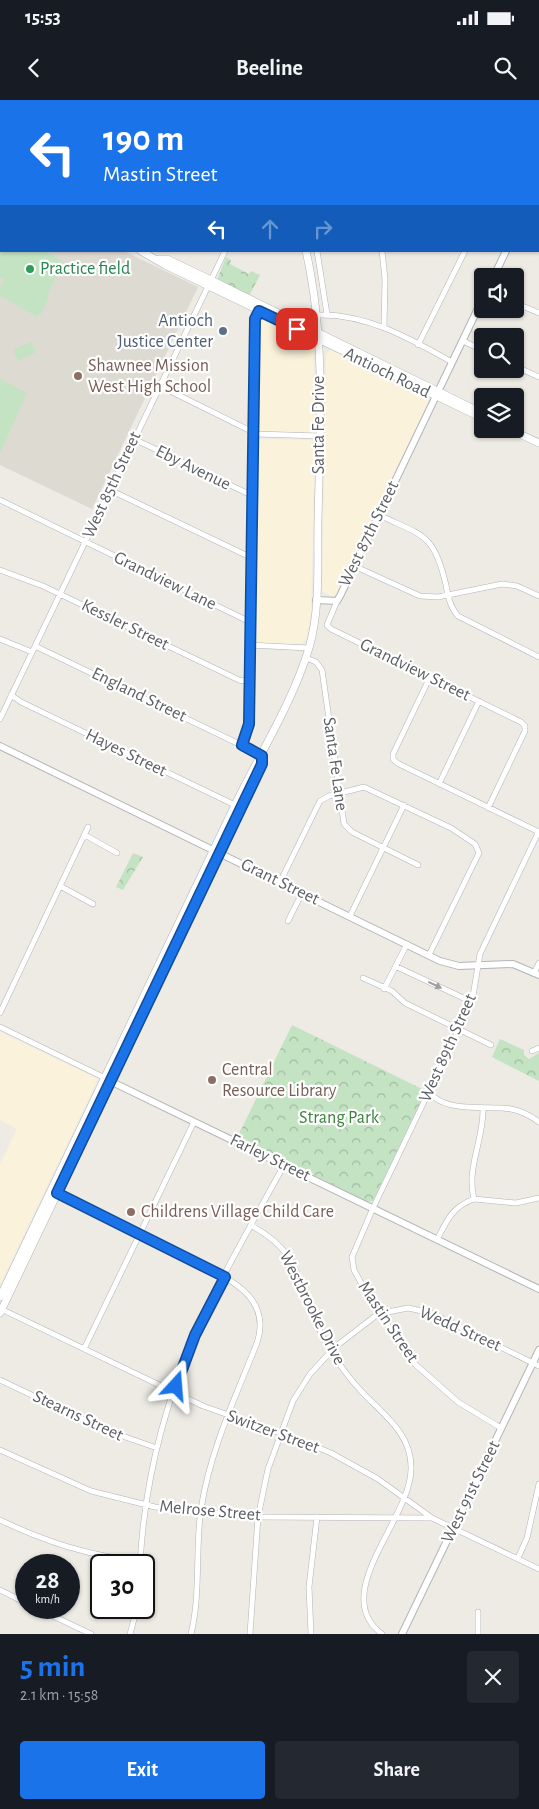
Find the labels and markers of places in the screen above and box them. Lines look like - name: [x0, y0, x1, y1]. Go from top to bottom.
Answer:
- place label: Practice field: [40, 260, 130, 278]
- marker: Practice field: [24, 263, 36, 275]
- pin: [276, 308, 318, 350]
- place label: Antioch Justice Center: [117, 312, 213, 351]
- marker: Antioch Justice Center: [217, 325, 229, 337]
- place label: Shawnee Mission West High School: [88, 357, 211, 396]
- marker: Shawnee Mission West High School: [72, 370, 84, 382]
- place label: Central Resource Library: [222, 1061, 337, 1100]
- marker: Central Resource Library: [206, 1074, 218, 1086]
- place label: Childrens Village Child Care: [141, 1203, 334, 1221]
- marker: Childrens Village Child Care: [125, 1206, 137, 1218]

